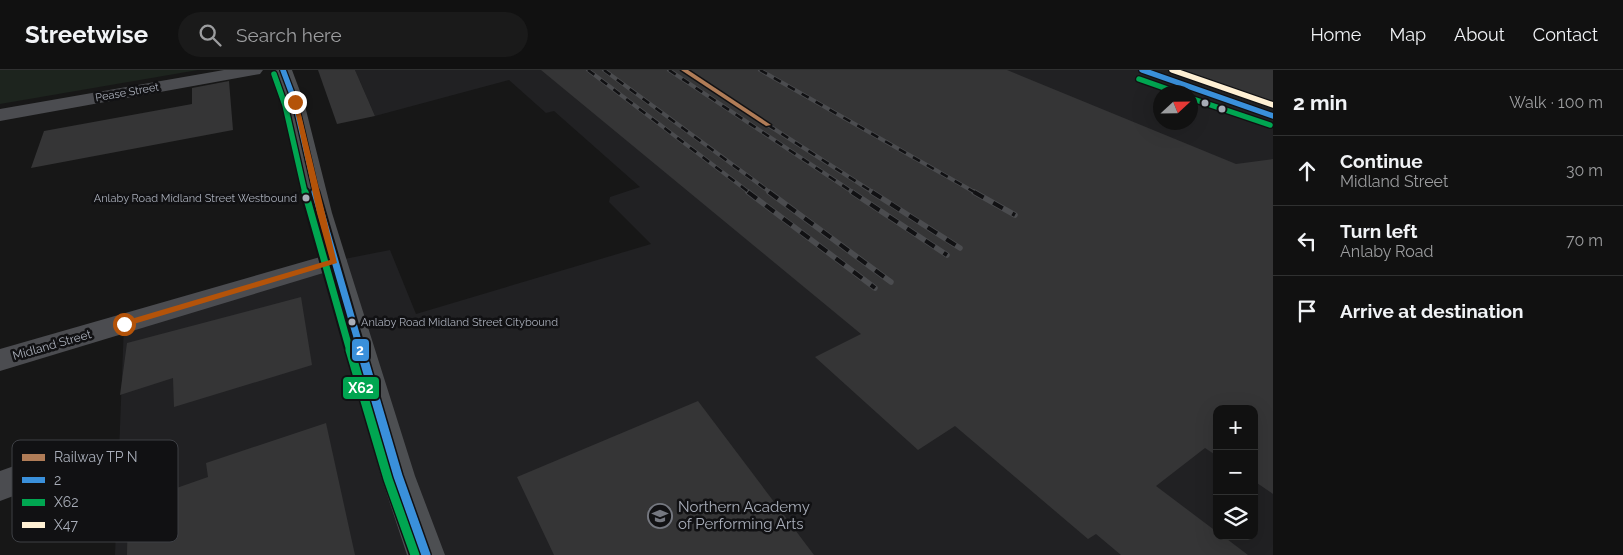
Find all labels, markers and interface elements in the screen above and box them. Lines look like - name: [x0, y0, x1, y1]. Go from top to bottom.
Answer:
- search box: [178, 12, 528, 57]
- text: Streetwise: [25, 20, 148, 49]
- icon: search: [196, 21, 224, 49]
- text: Search here: [236, 24, 342, 46]
- text: Home: [1310, 24, 1361, 45]
- text: Map: [1389, 24, 1426, 45]
- text: About: [1454, 24, 1505, 45]
- text: Contact: [1533, 24, 1598, 45]
- street label: Pease Street: [94, 80, 160, 104]
- north arrow: [1153, 85, 1198, 130]
- text: 2 min: [1293, 90, 1347, 115]
- route end: [284, 91, 307, 114]
- text: Walk · 100 m: [1509, 93, 1603, 112]
- unlabelled marker: [1200, 98, 1210, 108]
- unlabelled marker: [1217, 104, 1227, 114]
- text: Continue: [1340, 150, 1423, 172]
- icon: ahead: [1293, 157, 1321, 185]
- text: 30 m: [1566, 161, 1603, 180]
- text: Midland Street: [1340, 172, 1448, 191]
- place label: Anlaby Road Midland Street Westbound: [94, 192, 297, 205]
- marker: Anlaby Road Midland Street Westbound: [301, 193, 311, 203]
- text: Turn left: [1340, 220, 1417, 242]
- icon: left: [1293, 227, 1321, 255]
- text: 70 m: [1566, 231, 1603, 250]
- text: Anlaby Road: [1340, 242, 1434, 261]
- icon: arrive: [1293, 297, 1321, 325]
- text: Arrive at destination: [1340, 300, 1524, 322]
- route start: [113, 313, 136, 336]
- place label: Anlaby Road Midland Street Citybound: [361, 316, 558, 329]
- marker: Anlaby Road Midland Street Citybound: [347, 317, 357, 327]
- street label: Midland Street: [11, 327, 93, 363]
- line badge: 2: [351, 338, 370, 362]
- text: 2: [356, 342, 364, 358]
- line badge: X62: [342, 376, 380, 400]
- text: X62: [347, 380, 374, 396]
- map controls: [1213, 405, 1258, 540]
- button: +: [1213, 405, 1258, 450]
- legend: [12, 440, 178, 542]
- text: Railway TP N: [54, 449, 138, 465]
- button: −: [1213, 450, 1258, 495]
- text: 2: [54, 472, 61, 488]
- text: X62: [54, 494, 79, 510]
- button: layers: [1213, 495, 1258, 540]
- place label: Northern Academy of Performing Arts: [678, 498, 810, 533]
- school or university icon: Northern Academy of Performing Arts: [647, 503, 673, 529]
- text: X47: [54, 517, 78, 533]

